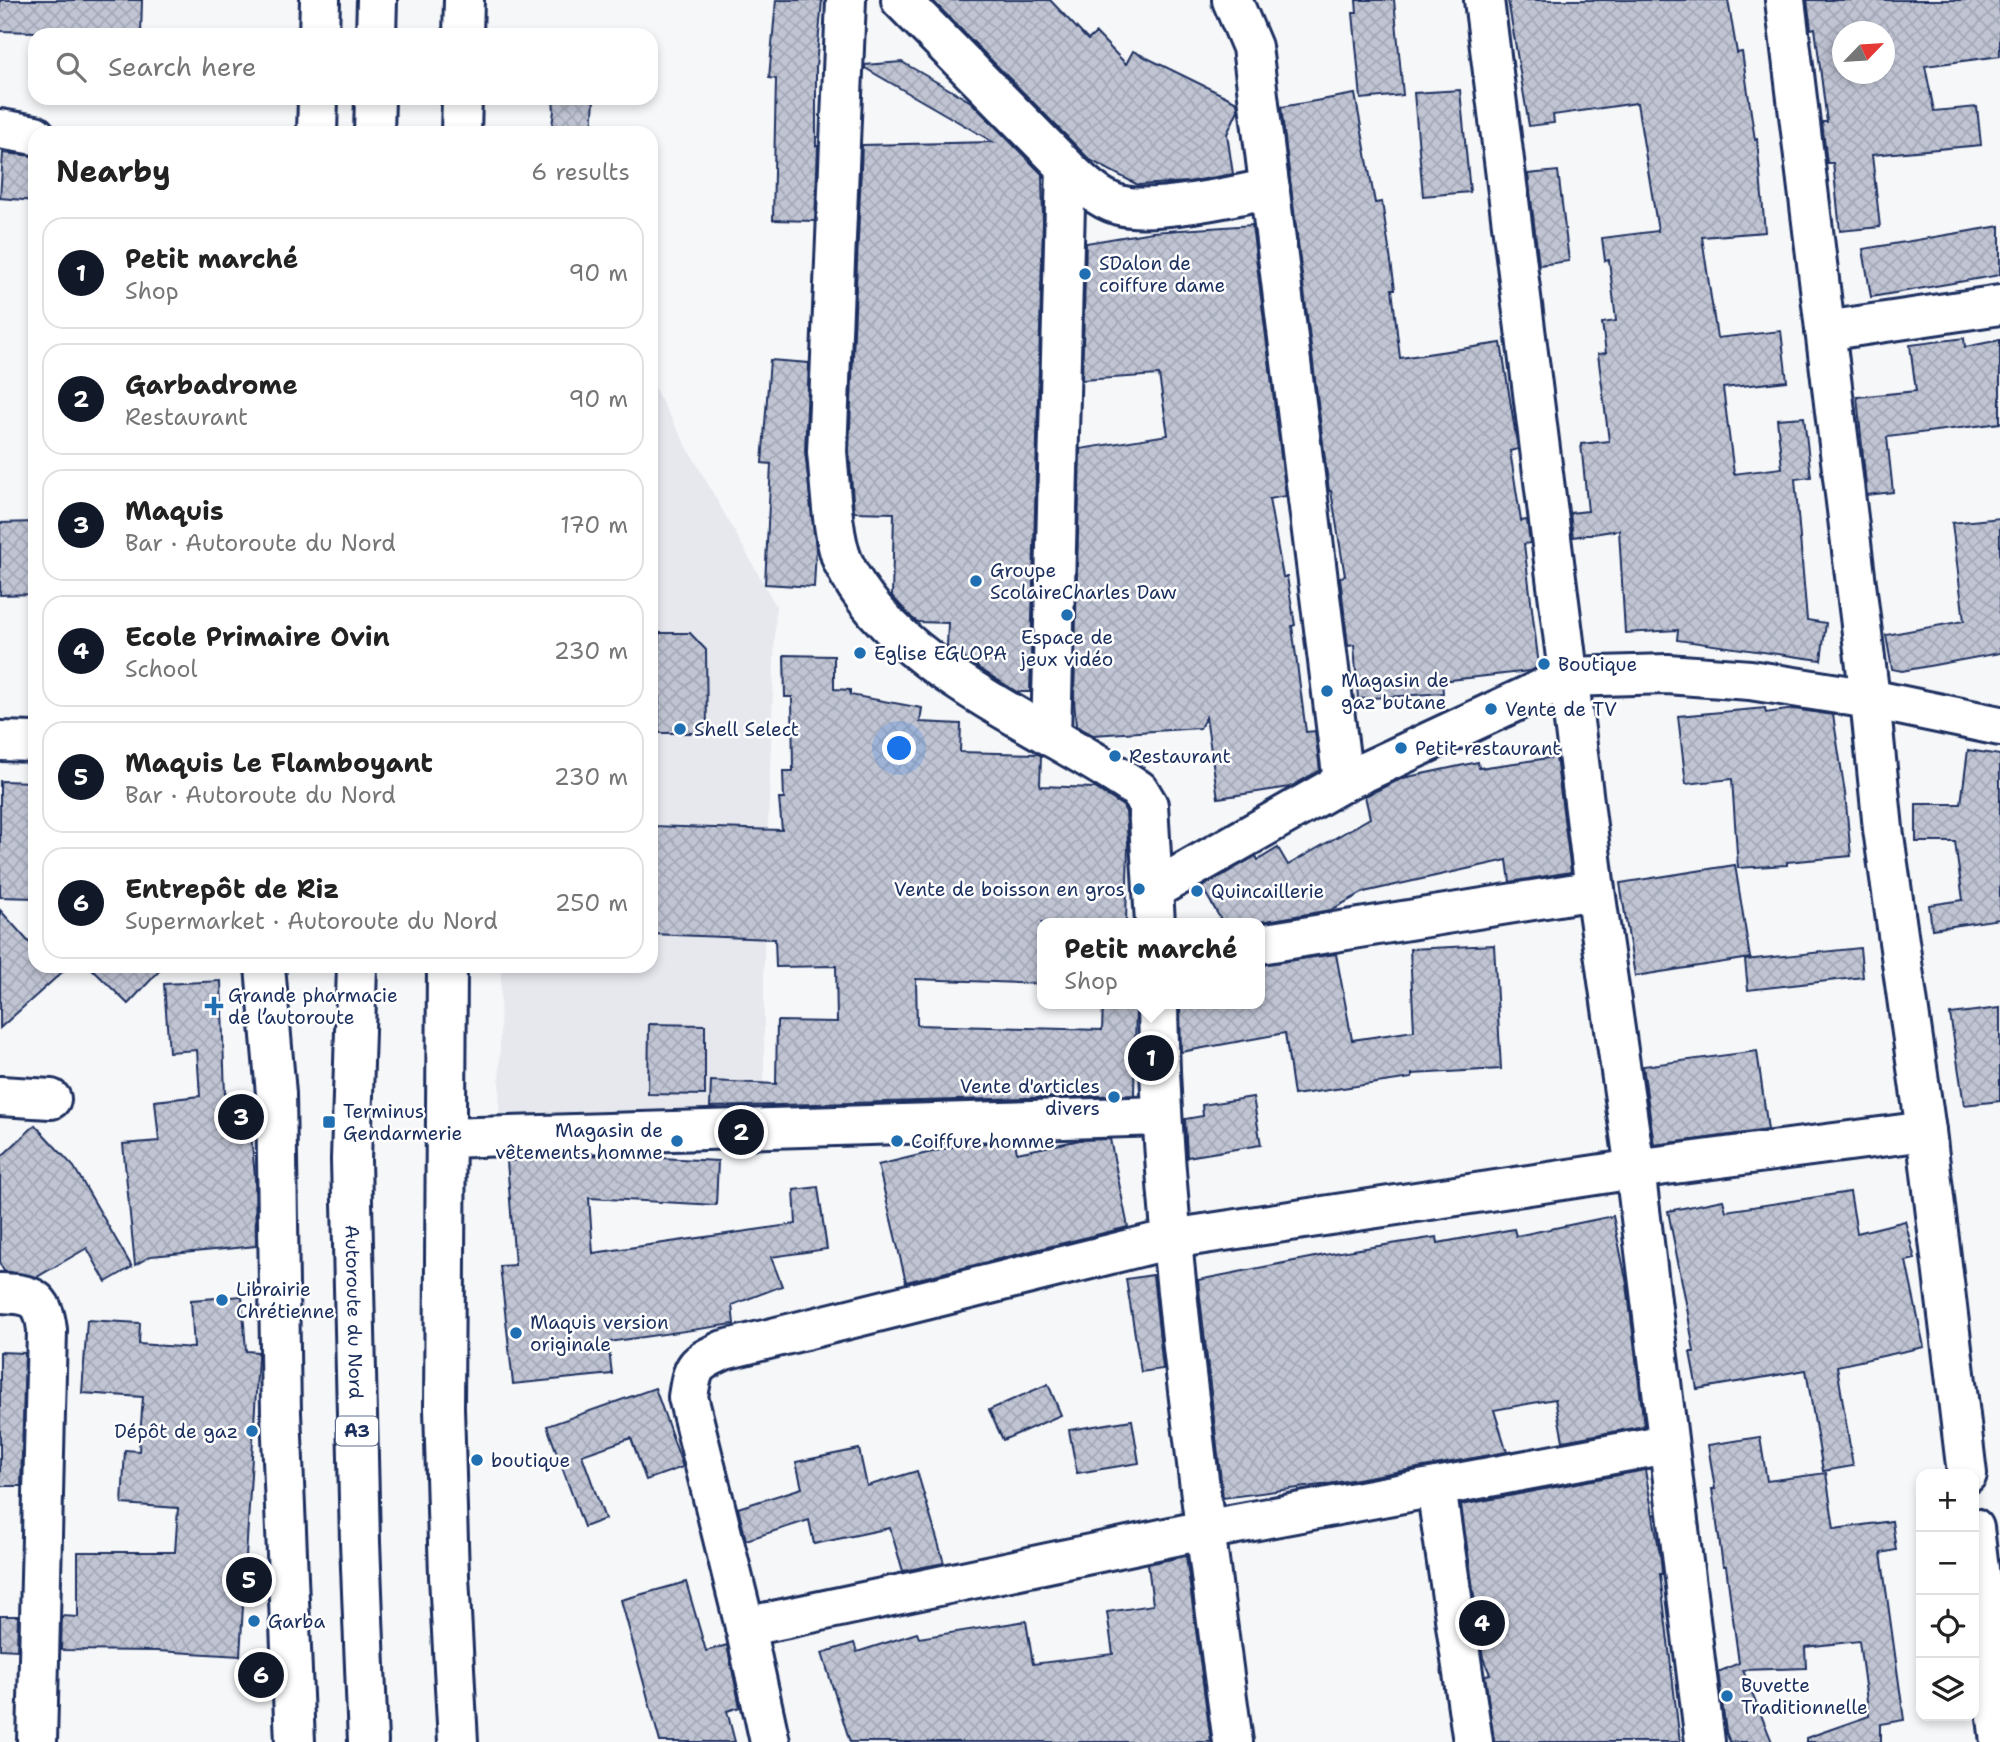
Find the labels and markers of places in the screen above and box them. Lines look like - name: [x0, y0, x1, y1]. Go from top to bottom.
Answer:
- place label: SDalon de coiffure dame: [1099, 251, 1225, 298]
- marker: SDalon de coiffure dame: [1077, 266, 1093, 282]
- place label: Groupe ScolaireCharles Daw: [990, 558, 1177, 605]
- marker: Groupe ScolaireCharles Daw: [968, 573, 984, 589]
- marker: Espace de jeux vidéo: [1059, 607, 1075, 623]
- place label: Espace de jeux vidéo: [1020, 625, 1113, 672]
- place label: Eglise EGLOPA: [874, 641, 1007, 666]
- marker: Eglise EGLOPA: [852, 645, 868, 661]
- place label: Boutique: [1558, 652, 1637, 677]
- marker: Boutique: [1536, 656, 1552, 672]
- place label: Magasin de gaz butane: [1341, 668, 1449, 715]
- marker: Magasin de gaz butane: [1319, 683, 1335, 699]
- place label: Vente de TV: [1505, 697, 1617, 722]
- marker: Vente de TV: [1483, 701, 1499, 717]
- place label: Shell Select: [694, 717, 799, 742]
- marker: Shell Select: [672, 721, 688, 737]
- place label: Petit restaurant: [1415, 736, 1561, 761]
- marker: Petit restaurant: [1393, 740, 1409, 756]
- place label: Restaurant: [1129, 744, 1231, 769]
- marker: Restaurant: [1107, 748, 1123, 764]
- place label: Vente de boisson en gros: [894, 877, 1125, 902]
- place label: Quincaillerie: [1211, 879, 1324, 904]
- marker: Vente de boisson en gros: [1131, 881, 1147, 897]
- marker: Quincaillerie: [1189, 883, 1205, 899]
- place label: Grande pharmacie de l’autoroute: [228, 983, 398, 1030]
- marker: Grande pharmacie de l’autoroute: [206, 998, 222, 1014]
- pin: 1: [1128, 1032, 1174, 1084]
- place label: Vente d'articles divers: [960, 1074, 1100, 1121]
- marker: Vente d'articles divers: [1106, 1089, 1122, 1105]
- pin: 3: [218, 1091, 264, 1143]
- place label: Terminus Gendarmerie: [343, 1099, 462, 1146]
- pin: 2: [718, 1106, 764, 1158]
- marker: Terminus Gendarmerie: [321, 1114, 337, 1130]
- place label: Magasin de vêtements homme: [495, 1118, 663, 1165]
- place label: Coiffure homme: [911, 1129, 1055, 1154]
- marker: Magasin de vêtements homme: [669, 1133, 685, 1149]
- marker: Coiffure homme: [889, 1133, 905, 1149]
- place label: Librairie Chrétienne: [236, 1277, 335, 1324]
- marker: Librairie Chrétienne: [214, 1292, 230, 1308]
- place label: Maquis version originale: [530, 1310, 669, 1357]
- marker: Maquis version originale: [508, 1325, 524, 1341]
- place label: Dépôt de gaz: [114, 1419, 238, 1444]
- marker: Dépôt de gaz: [244, 1423, 260, 1439]
- place label: boutique: [491, 1448, 570, 1473]
- marker: boutique: [469, 1452, 485, 1468]
- pin: 5: [226, 1554, 272, 1606]
- pin: 4: [1459, 1597, 1505, 1649]
- place label: Garba: [268, 1609, 325, 1634]
- marker: Garba: [246, 1613, 262, 1629]
- pin: 6: [238, 1649, 284, 1701]
- place label: Buvette Traditionnelle: [1741, 1673, 1868, 1720]
- marker: Buvette Traditionnelle: [1719, 1688, 1735, 1704]

